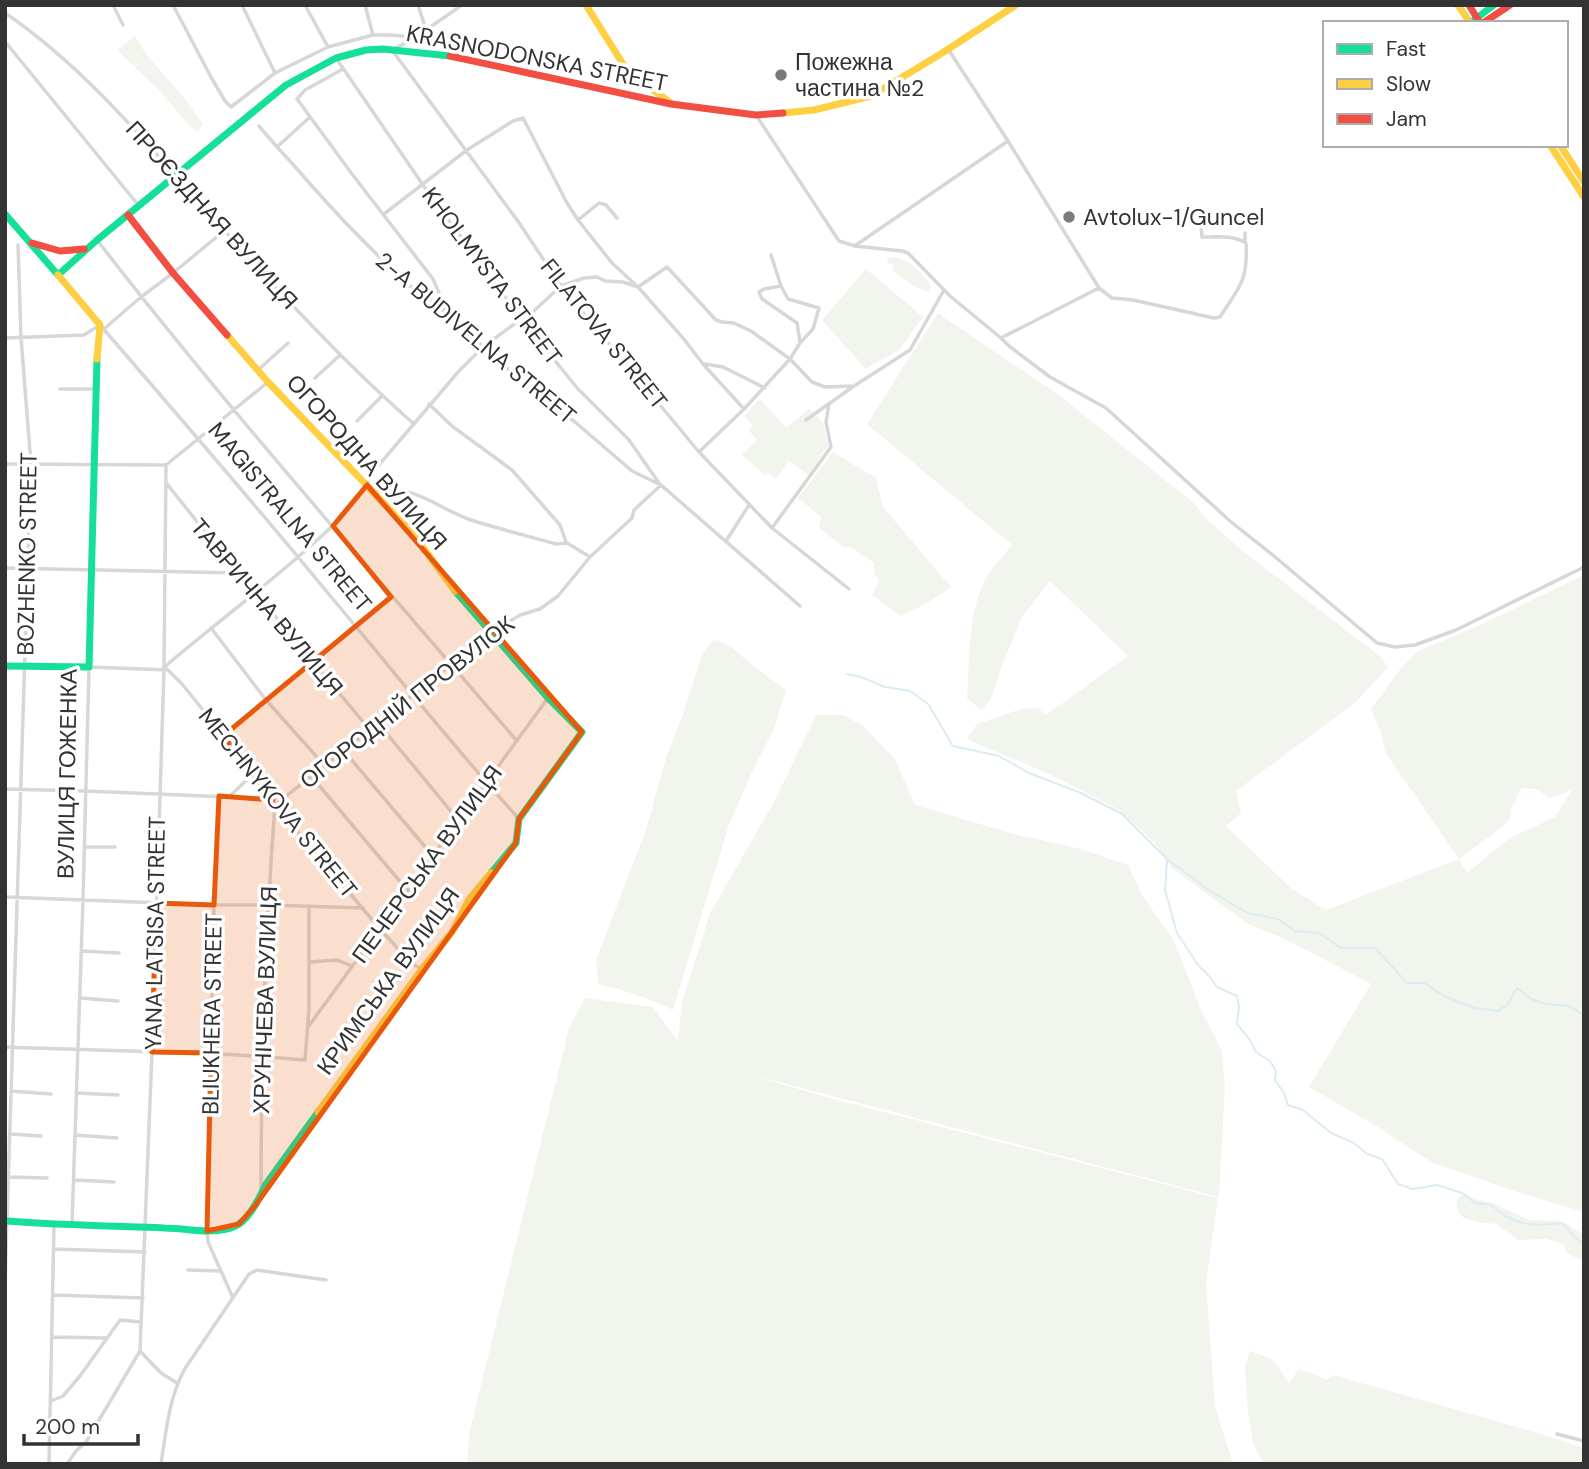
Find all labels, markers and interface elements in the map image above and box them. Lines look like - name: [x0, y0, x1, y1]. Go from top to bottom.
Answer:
- street label: KRASNODONSKA STREET: [404, 18, 670, 98]
- legend: [1323, 21, 1568, 147]
- text: Fast: [1386, 35, 1426, 63]
- place label: Пожежна частина №2: [795, 47, 924, 103]
- marker: Пожежна частина №2: [773, 67, 789, 83]
- text: Slow: [1386, 70, 1431, 98]
- text: Jam: [1386, 105, 1427, 133]
- street label: ПРОЄЗДНАЯ ВУЛИЦЯ: [119, 114, 305, 316]
- street label: KHOLMYSTA STREET: [415, 181, 569, 371]
- place label: Avtolux-1/Guncel: [1083, 202, 1264, 232]
- marker: Avtolux-1/Guncel: [1061, 209, 1077, 225]
- street label: 2-A BUDIVELNA STREET: [370, 245, 583, 431]
- street label: FILATOVA STREET: [534, 252, 674, 416]
- street label: ОГОРОДНА ВУЛИЦЯ: [280, 368, 454, 556]
- street label: MAGISTRALNA STREET: [202, 416, 378, 618]
- street label: BOZHENKO STREET: [10, 452, 44, 656]
- street label: ТАВРИЧНА ВУЛИЦЯ: [184, 512, 350, 702]
- street label: ОГОРОДНІЙ ПРОВУЛОК: [294, 608, 521, 795]
- street label: ВУЛИЦЯ ГОЖЕНКА: [50, 668, 84, 879]
- street label: MECHNYKOVA STREET: [192, 702, 364, 904]
- street label: ПЕЧЕРСЬКА ВУЛИЦЯ: [345, 759, 509, 969]
- street label: YANA LATSISA STREET: [138, 816, 172, 1050]
- street label: КРИМСЬКА ВУЛИЦЯ: [310, 881, 466, 1081]
- street label: ХРУНІЧЕВА ВУЛИЦЯ: [246, 885, 284, 1115]
- street label: BLIUKHERA STREET: [195, 913, 229, 1115]
- scale bar: [24, 1402, 138, 1446]
- text: 200 m: [35, 1413, 100, 1441]

